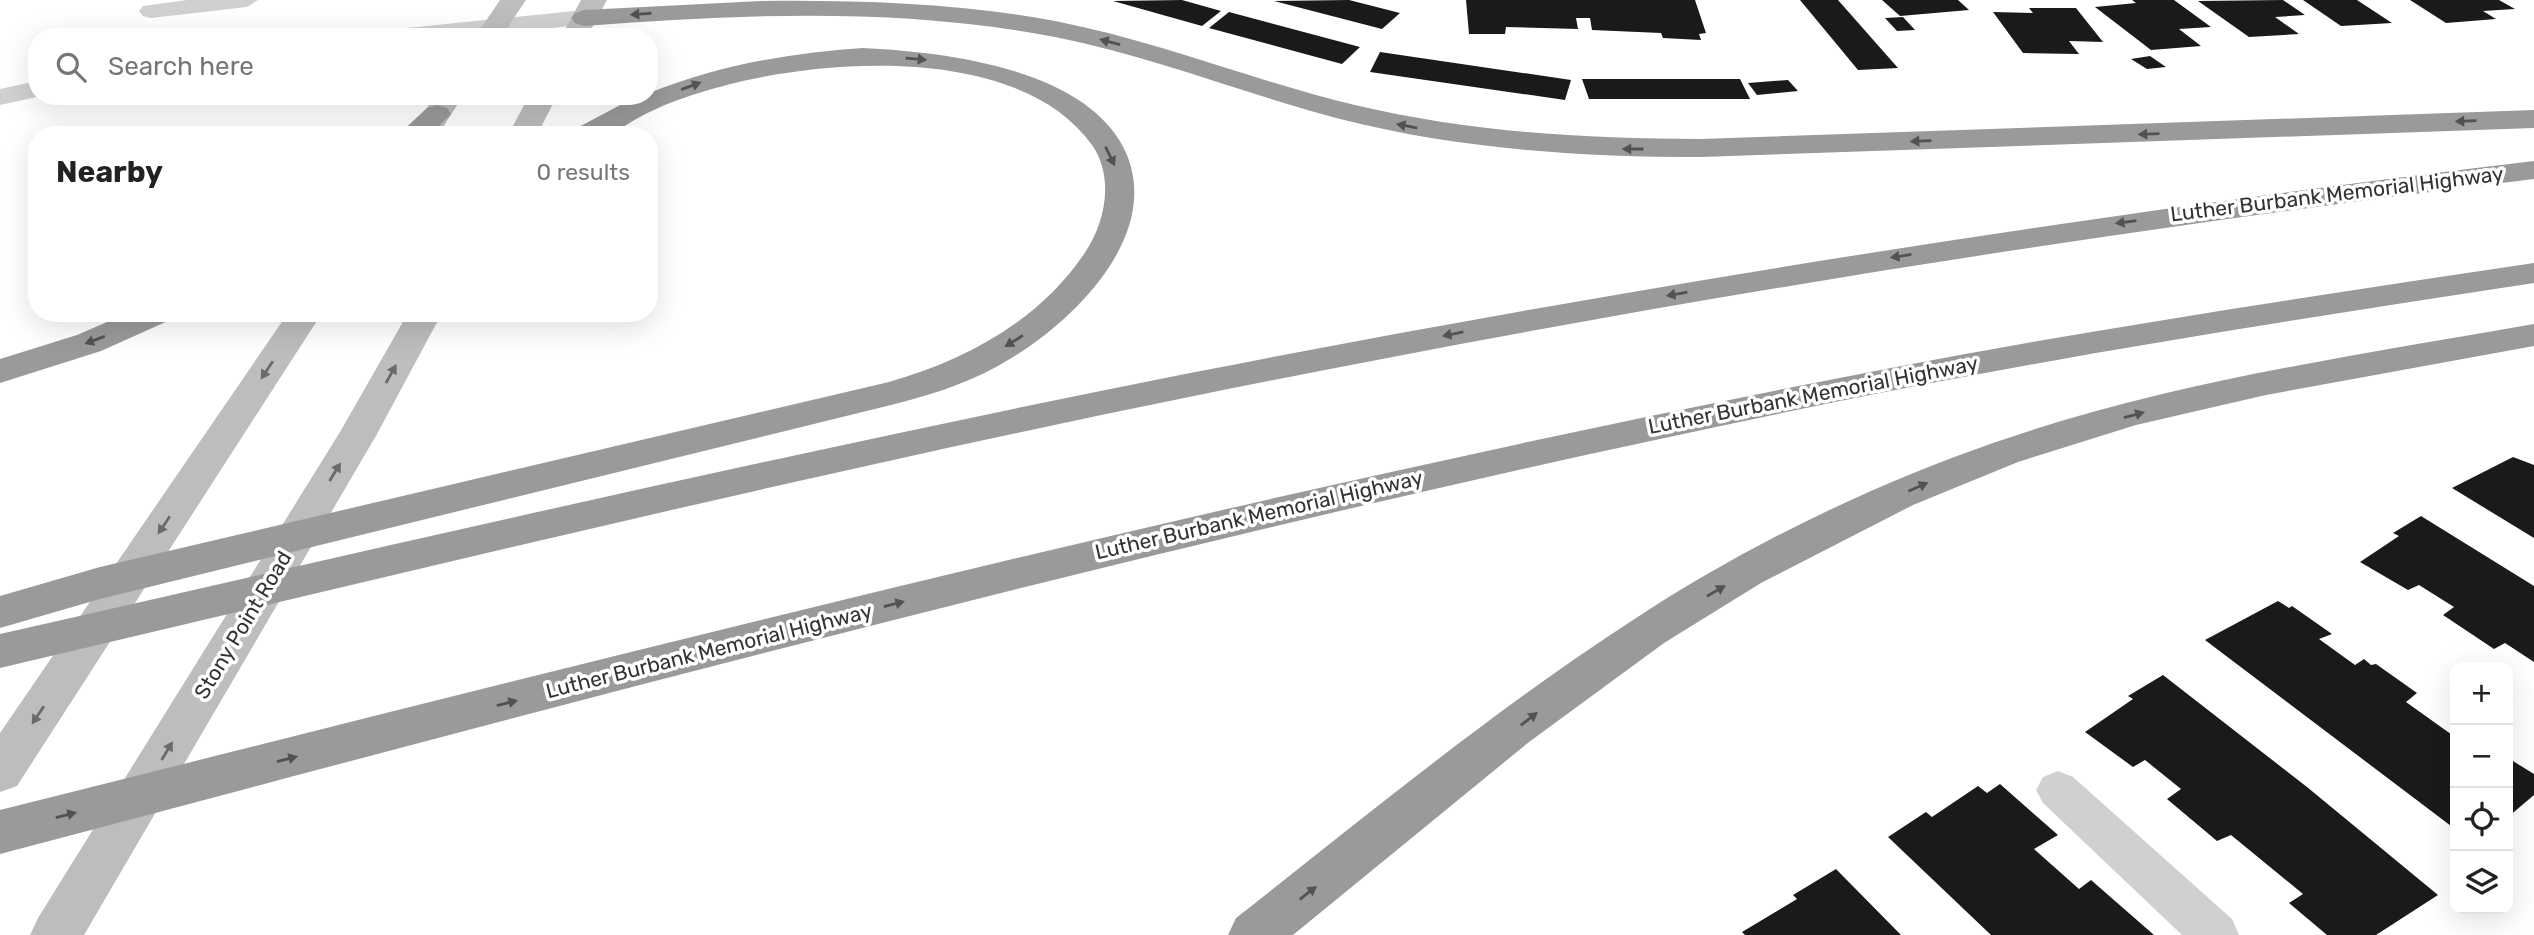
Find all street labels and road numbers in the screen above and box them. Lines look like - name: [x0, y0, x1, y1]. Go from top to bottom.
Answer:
- street label: Luther Burbank Memorial Highway: [2169, 161, 2505, 226]
- street label: Luther Burbank Memorial Highway: [1646, 350, 1980, 439]
- street label: Luther Burbank Memorial Highway: [1093, 465, 1426, 564]
- street label: Stony Point Road: [189, 546, 297, 703]
- street label: Luther Burbank Memorial Highway: [543, 598, 875, 703]

